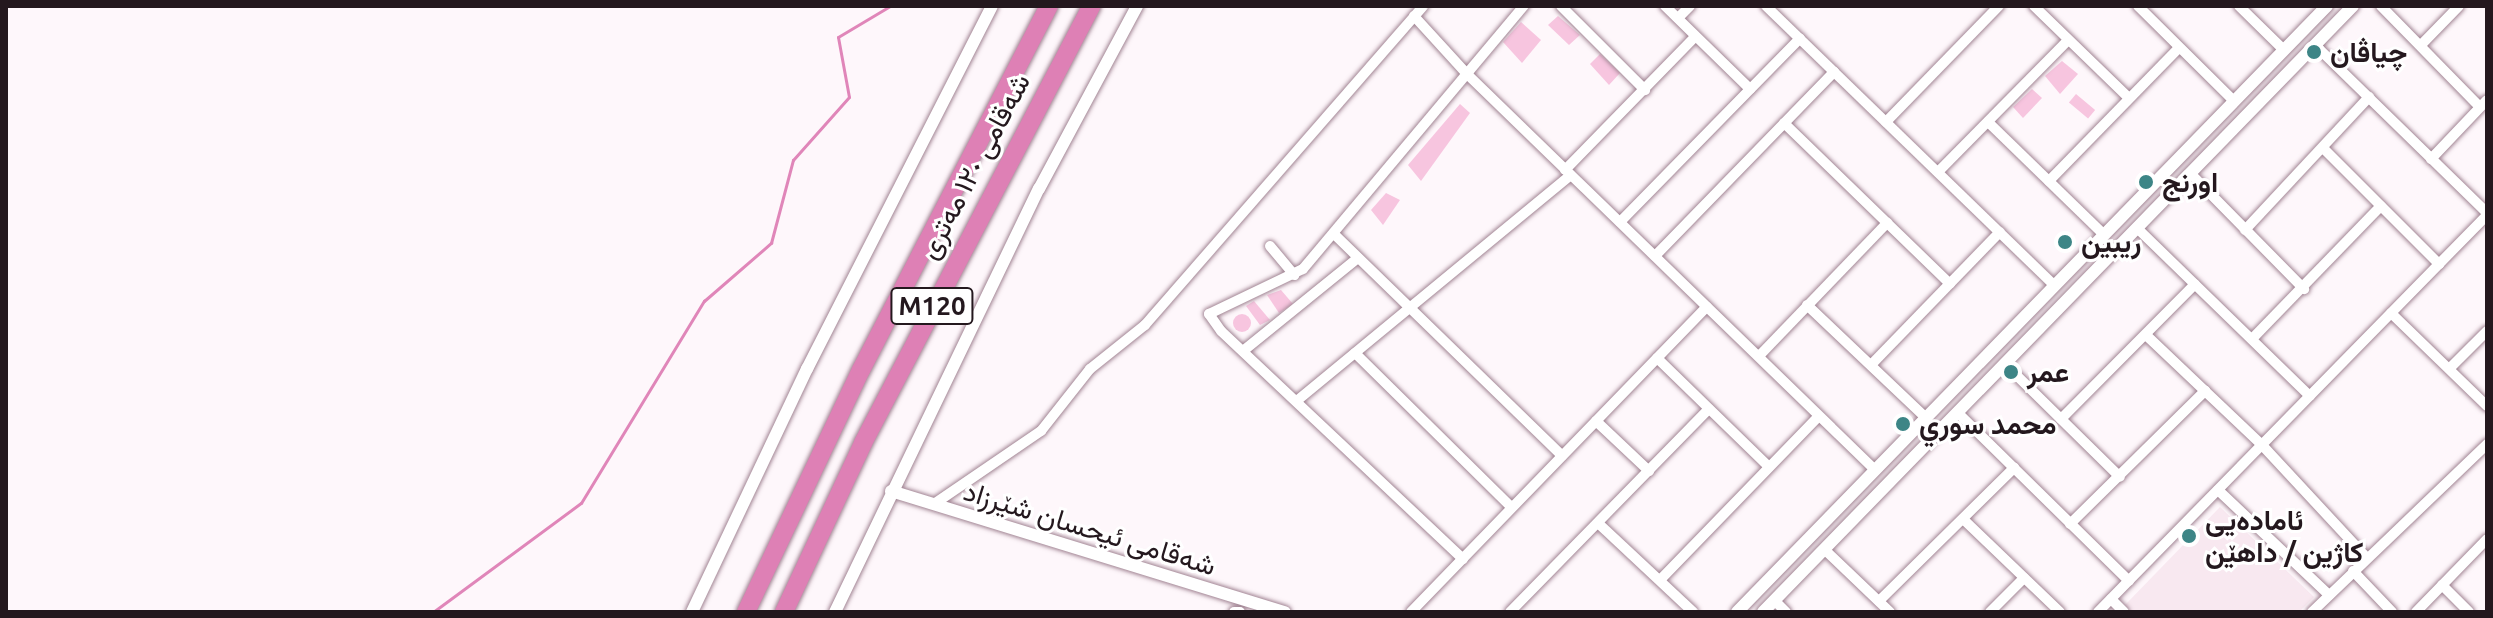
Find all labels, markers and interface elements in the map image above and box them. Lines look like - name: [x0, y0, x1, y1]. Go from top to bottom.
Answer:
- place label: چياڤان: [2330, 35, 2407, 69]
- marker: چياڤان: [2305, 43, 2323, 61]
- street label: شەقامی ١٢٠ مەتری: [911, 68, 1037, 264]
- place label: اورنج: [2162, 165, 2218, 199]
- marker: اورنج: [2137, 173, 2155, 191]
- place label: ريبين: [2081, 225, 2141, 259]
- marker: ريبين: [2056, 233, 2074, 251]
- road number: M120: [890, 284, 974, 328]
- place label: عمر: [2027, 355, 2069, 389]
- marker: عمر: [2002, 363, 2020, 381]
- place label: محمد سوري: [1919, 407, 2057, 441]
- marker: محمد سوري: [1894, 415, 1912, 433]
- street label: شەقامی ئیحسان شێرزاد: [960, 474, 1220, 582]
- place label: ئامادەيی کاژين / داهێن: [2205, 503, 2364, 569]
- marker: ئامادەيی کاژين / داهێن: [2180, 527, 2198, 545]

